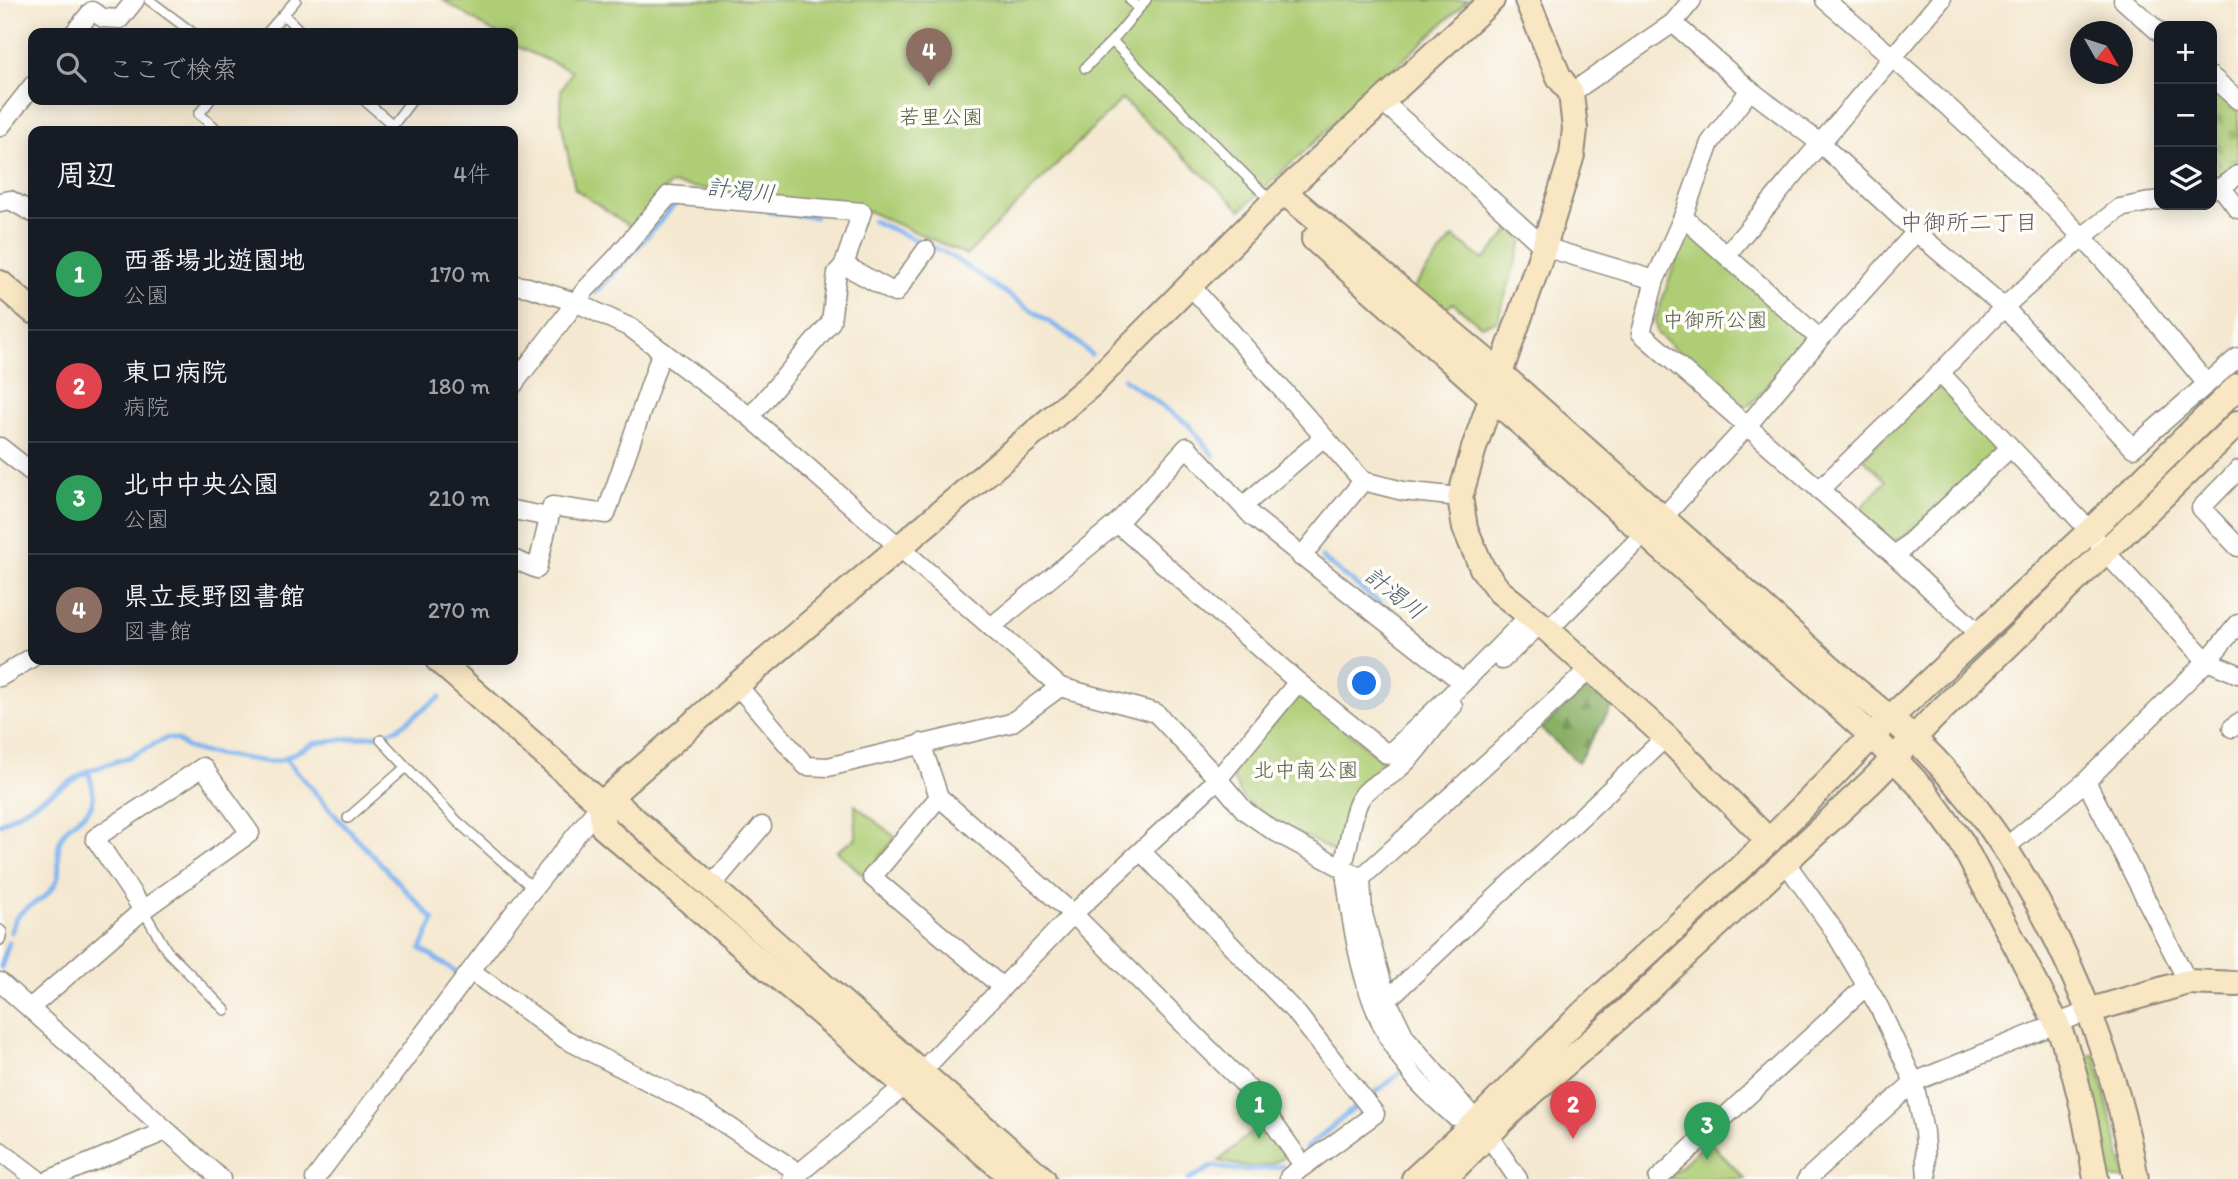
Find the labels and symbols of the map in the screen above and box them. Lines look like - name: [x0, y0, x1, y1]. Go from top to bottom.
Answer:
- north arrow: [2070, 21, 2133, 84]
- pin: 4: [906, 28, 952, 86]
- park label: 若里公園: [899, 104, 983, 129]
- water label: 計渇川: [705, 172, 777, 208]
- district label: 中御所二丁目: [1900, 208, 2038, 236]
- park label: 中御所公園: [1663, 307, 1768, 332]
- water label: 計渇川: [1359, 561, 1431, 625]
- your location: [1347, 666, 1381, 700]
- park label: 北中南公園: [1254, 757, 1359, 782]
- pin: 1: [1236, 1081, 1282, 1139]
- pin: 2: [1550, 1081, 1596, 1139]
- pin: 3: [1684, 1102, 1730, 1160]

